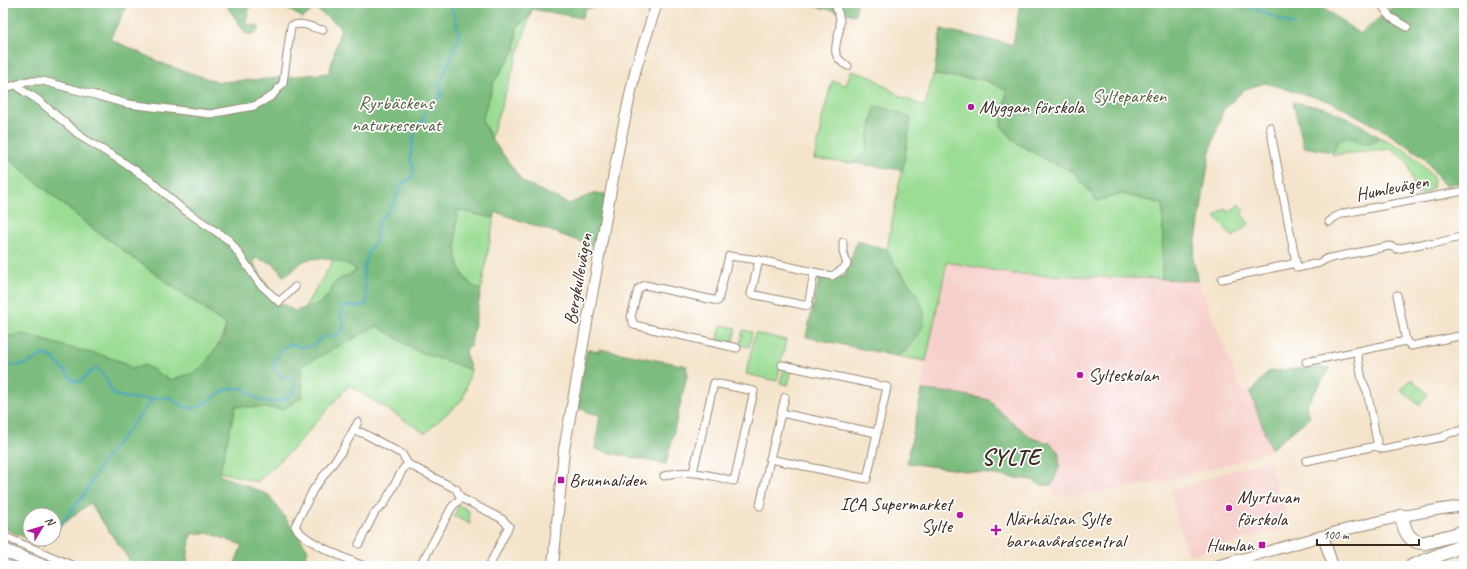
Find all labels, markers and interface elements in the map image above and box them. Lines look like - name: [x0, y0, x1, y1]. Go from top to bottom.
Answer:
- park label: Sylteparken: [1092, 84, 1167, 108]
- park label: Ryrbäckens naturreservat: [351, 91, 443, 137]
- place label: Myggan förskola: [979, 95, 1085, 119]
- marker: Myggan förskola: [966, 102, 976, 112]
- street label: Humlevägen: [1353, 169, 1431, 207]
- street label: Bergkullevägen: [558, 231, 598, 327]
- place label: Sylteskolan: [1088, 363, 1159, 387]
- marker: Sylteskolan: [1075, 370, 1085, 380]
- district label: SYLTE: [982, 443, 1043, 472]
- place label: Brunnaliden: [569, 468, 648, 492]
- marker: Brunnaliden: [556, 475, 566, 485]
- place label: Myrtuvan förskola: [1237, 485, 1300, 531]
- place label: ICA Supermarket Sylte: [840, 492, 955, 538]
- marker: Myrtuvan förskola: [1224, 503, 1234, 513]
- north arrow: [22, 507, 62, 547]
- place label: Närhälsan Sylte barnavårdscentral: [1005, 507, 1129, 553]
- marker: ICA Supermarket Sylte: [955, 510, 965, 520]
- text: N: [42, 514, 59, 530]
- scale bar: [1317, 521, 1419, 547]
- marker: Närhälsan Sylte barnavårdscentral: [990, 524, 1002, 536]
- text: 100 m: [1323, 527, 1350, 543]
- place label: Humlan: [1206, 533, 1255, 557]
- marker: Humlan: [1257, 540, 1267, 550]

